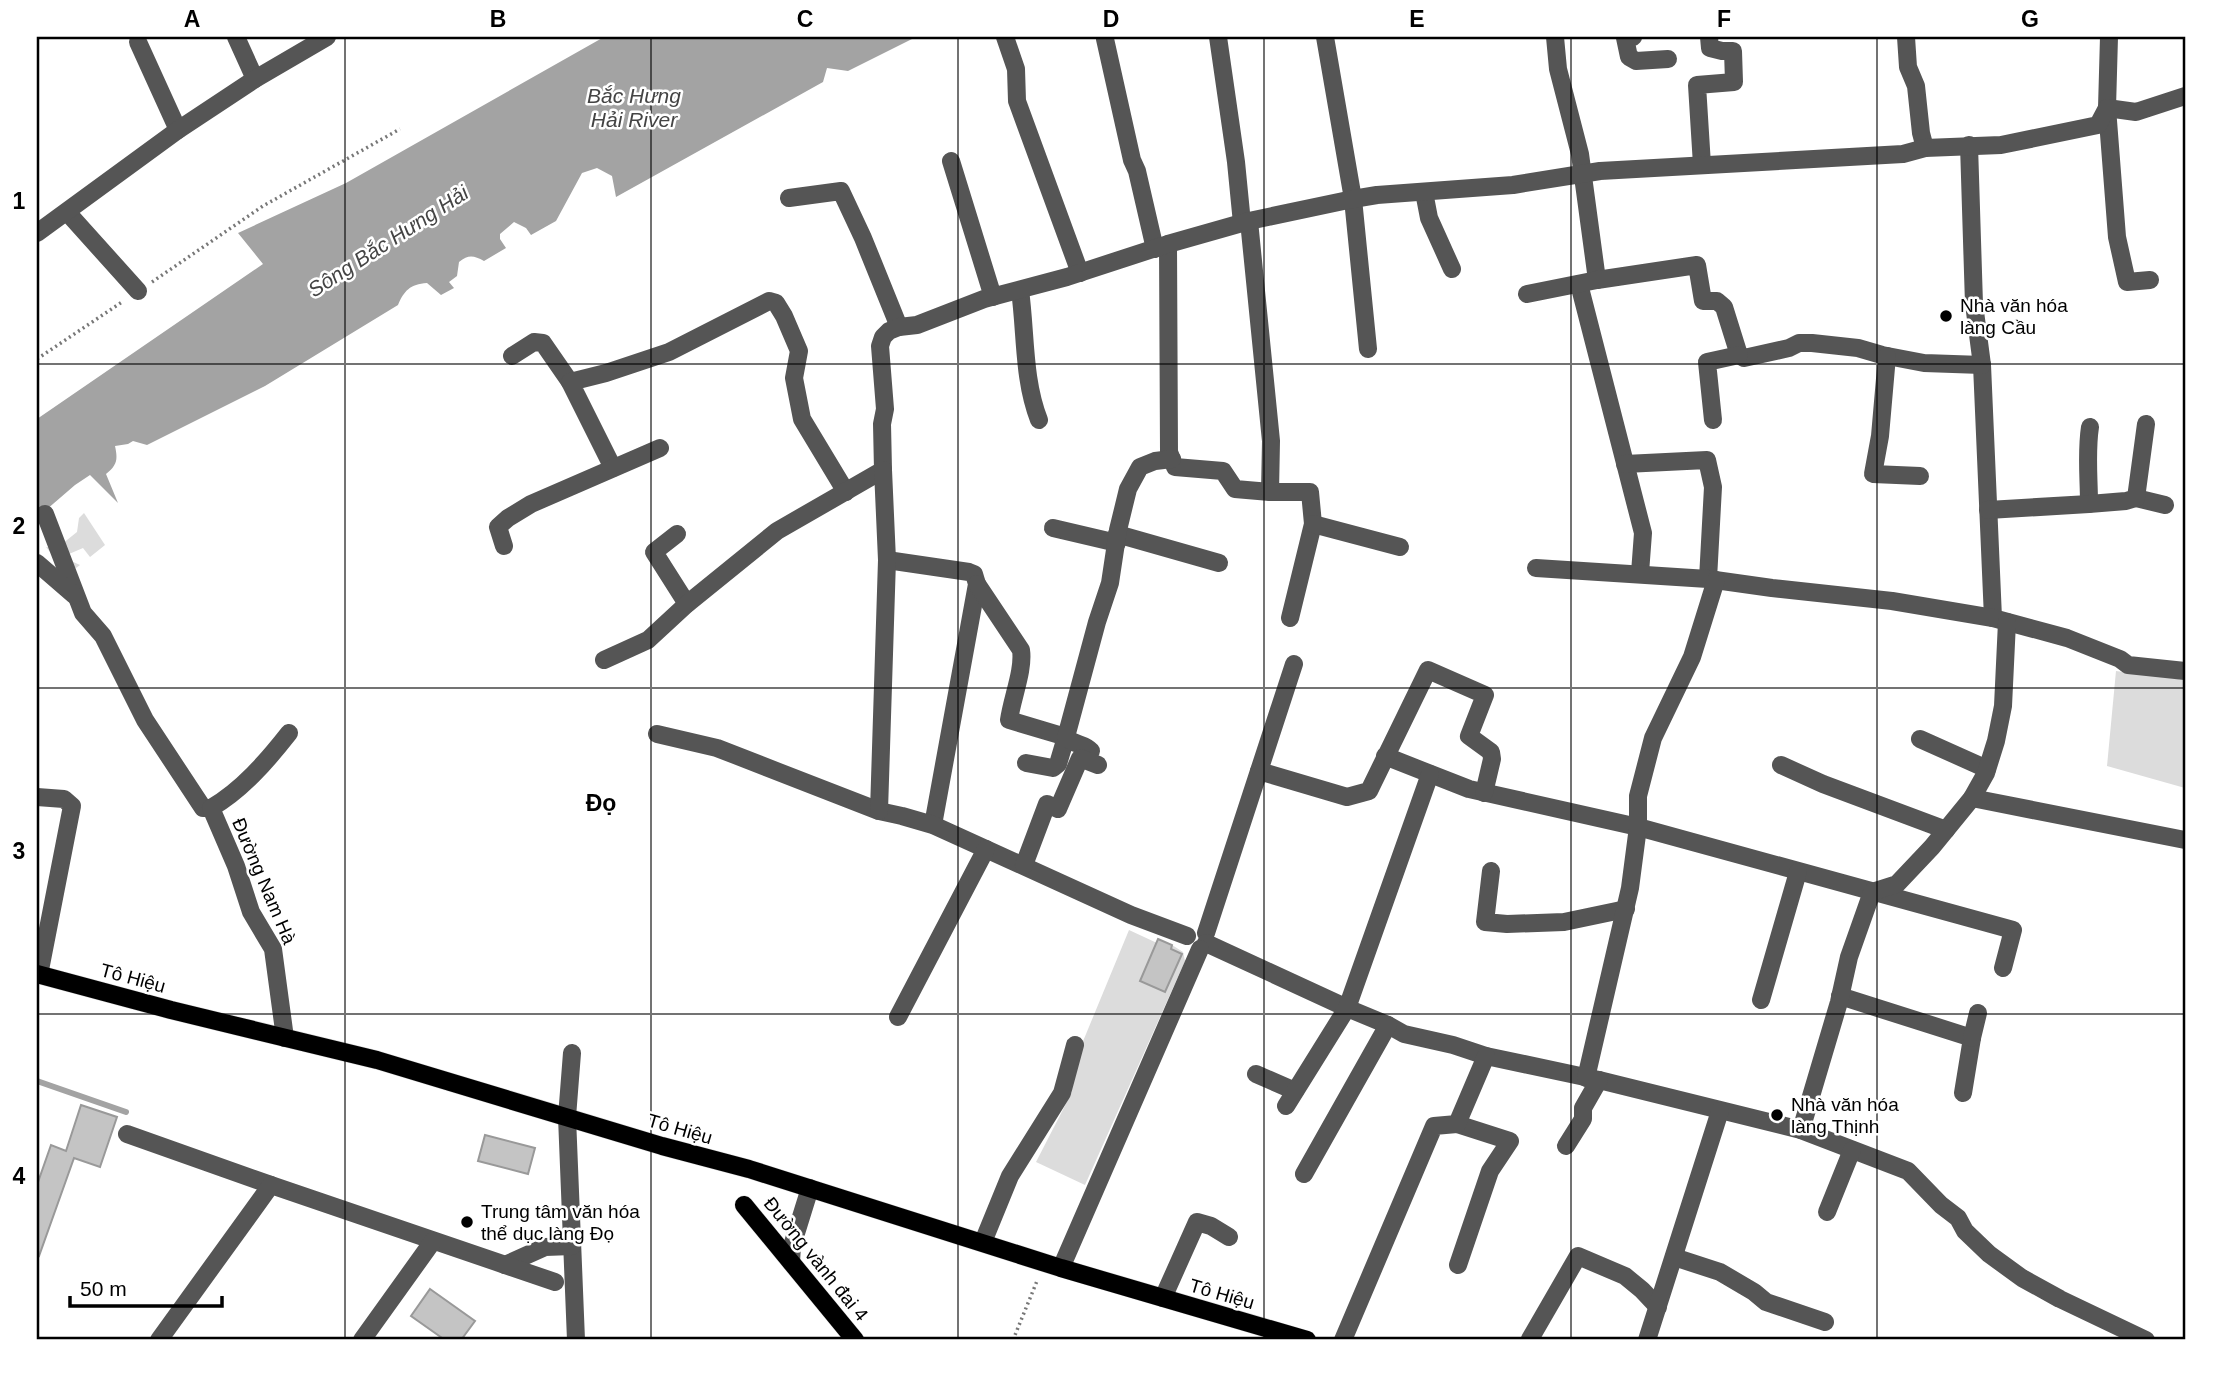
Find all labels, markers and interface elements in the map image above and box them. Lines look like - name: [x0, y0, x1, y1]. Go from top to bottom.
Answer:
- text: A: [184, 6, 200, 32]
- text: B: [490, 6, 506, 32]
- text: C: [797, 6, 813, 32]
- text: D: [1103, 6, 1119, 32]
- text: E: [1409, 6, 1425, 32]
- text: F: [1717, 6, 1731, 32]
- text: G: [2021, 6, 2039, 32]
- water label: Bắc Hưng Hải River: [587, 84, 681, 131]
- water label: Sông Bắc Hưng Hải: [304, 180, 473, 301]
- text: 1: [13, 188, 26, 214]
- place label: Nhà văn hóa làng Cầu: [1960, 295, 2068, 338]
- marker: Nhà văn hóa làng Cầu: [1938, 308, 1954, 324]
- text: 2: [13, 513, 25, 539]
- district label: Đọ: [586, 790, 616, 816]
- street label: Đường Nam Hà: [228, 815, 300, 948]
- text: 3: [13, 838, 25, 864]
- street label: Tô Hiệu: [98, 959, 168, 997]
- place label: Nhà văn hóa làng Thịnh: [1791, 1094, 1899, 1137]
- marker: Nhà văn hóa làng Thịnh: [1769, 1107, 1785, 1123]
- street label: Tô Hiệu: [645, 1110, 715, 1148]
- text: 4: [13, 1163, 26, 1189]
- street label: Đường vành đai 4: [760, 1193, 873, 1325]
- place label: Trung tâm văn hóa thể dục làng Đọ: [481, 1201, 640, 1244]
- marker: Trung tâm văn hóa thể dục làng Đọ: [459, 1214, 475, 1230]
- scale bar: [70, 1265, 222, 1309]
- street label: Tô Hiệu: [1187, 1275, 1257, 1313]
- text: 50 m: [80, 1277, 127, 1300]

